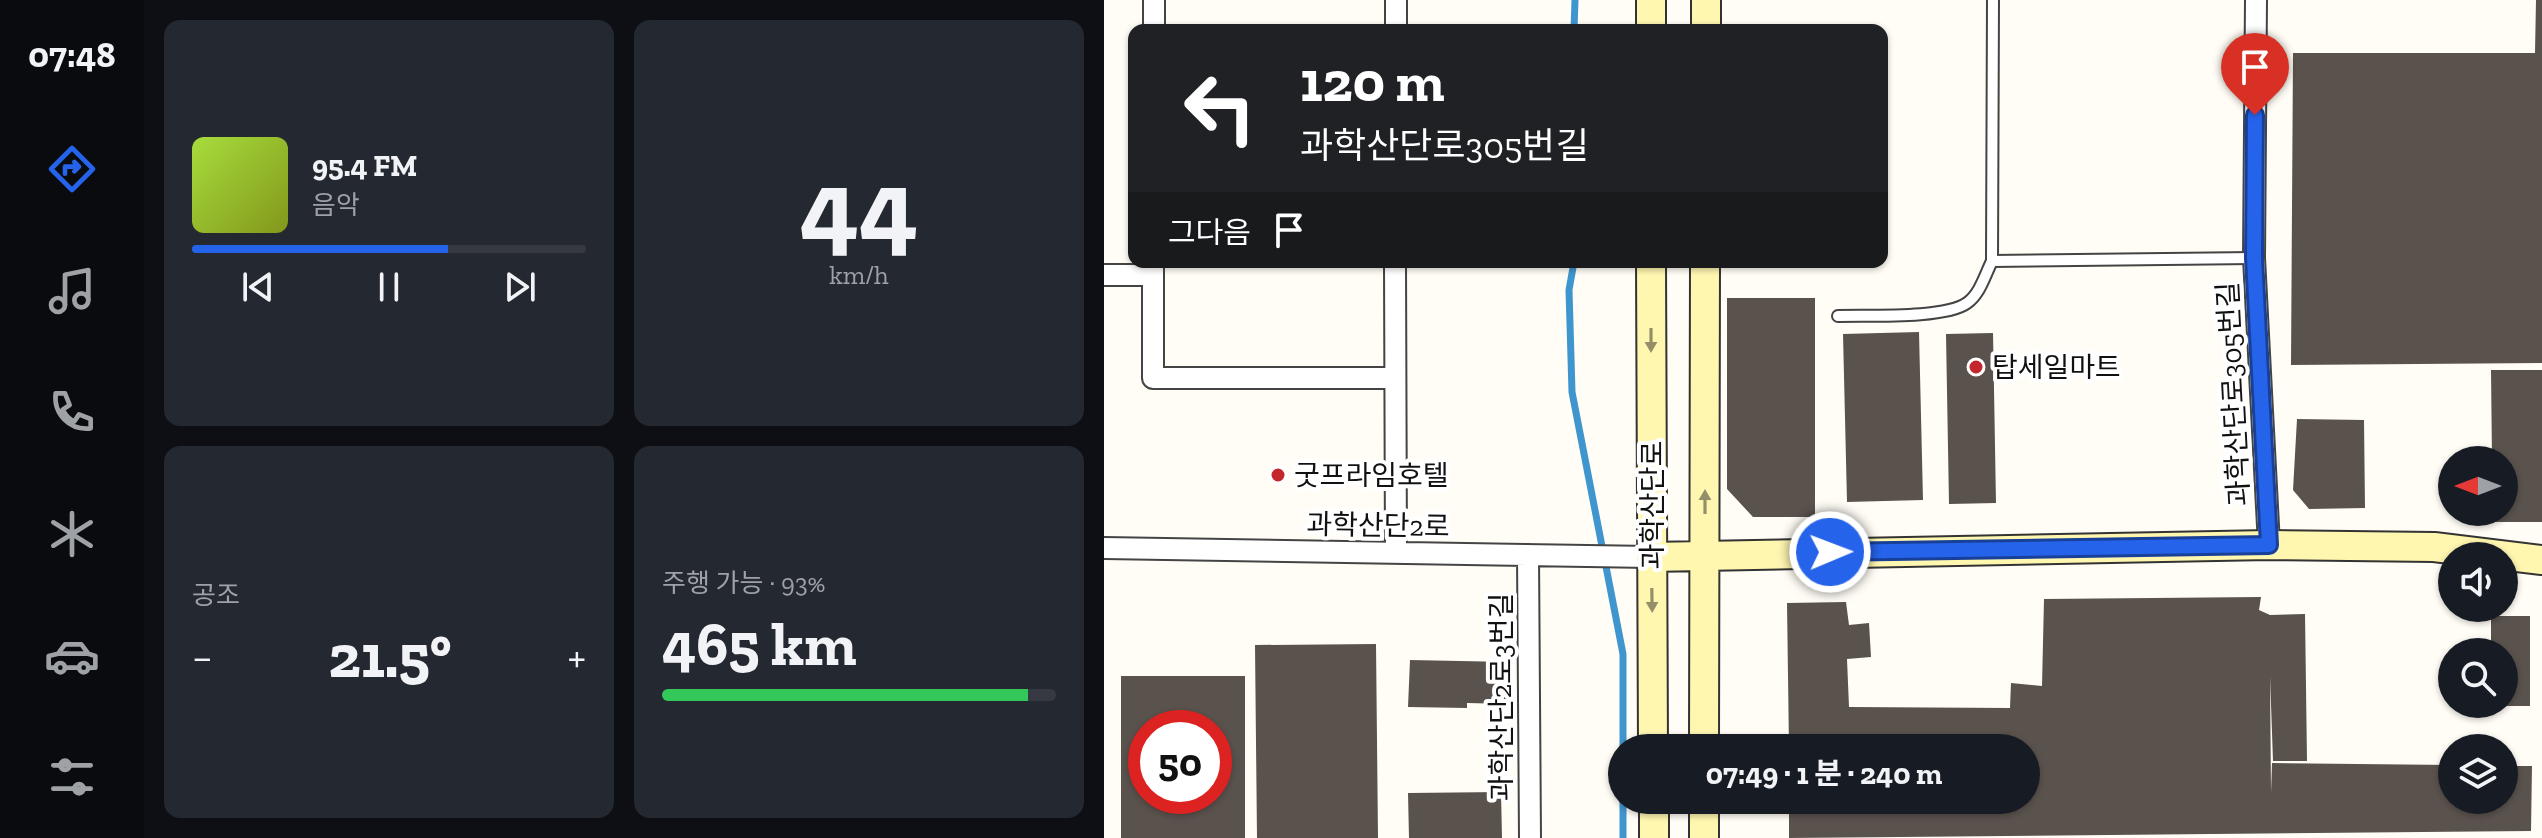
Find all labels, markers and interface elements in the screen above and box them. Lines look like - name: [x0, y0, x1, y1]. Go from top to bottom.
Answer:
- text: 07:48: [28, 33, 116, 76]
- pin: [2221, 33, 2289, 115]
- icon: arrive: [2233, 45, 2277, 89]
- text: 120 m: [1300, 48, 1444, 115]
- icon: left: [1168, 56, 1272, 160]
- text: 과학산단로305번길: [1300, 124, 1589, 167]
- icon: directions: [44, 141, 100, 197]
- text: 44: [800, 144, 918, 269]
- text: 95.4 FM: [312, 148, 417, 184]
- text: 음악: [312, 189, 360, 221]
- icon: arrive: [1267, 208, 1311, 252]
- text: 그다음: [1168, 215, 1251, 251]
- text: km/h: [829, 259, 889, 291]
- icon: music: [44, 263, 100, 319]
- icon: previous: [236, 265, 280, 309]
- icon: pause: [367, 265, 411, 309]
- icon: next: [498, 265, 542, 309]
- street label: 과학산단로305번길: [2211, 281, 2256, 507]
- one-way arrow: [1645, 328, 1657, 353]
- place label: 탑세일마트: [1992, 351, 2121, 384]
- marker: 탑세일마트: [1967, 358, 1985, 376]
- icon: phone: [44, 384, 100, 440]
- street label: 과학산단로: [1636, 441, 1669, 569]
- north arrow: [2438, 446, 2518, 526]
- map controls: [2438, 446, 2518, 814]
- place label: 굿프라임호텔: [1294, 459, 1449, 492]
- marker: 굿프라임호텔: [1269, 466, 1287, 484]
- one-way arrow: [1699, 489, 1711, 514]
- icon: climate: [44, 506, 100, 562]
- street label: 과학산단2로: [1306, 508, 1450, 543]
- position arrow: [1788, 510, 1872, 594]
- button: sound: [2438, 542, 2518, 622]
- text: 주행 가능 · 93%: [662, 567, 825, 599]
- text: 공조: [192, 579, 240, 611]
- one-way arrow: [1646, 588, 1658, 613]
- street label: 과학산단2로3번길: [1485, 593, 1518, 801]
- text: 465 km: [662, 608, 857, 680]
- text: 21.5°: [328, 620, 452, 692]
- icon: car: [44, 628, 100, 684]
- text: −: [192, 630, 213, 683]
- text: +: [567, 630, 586, 683]
- button: search: [2438, 638, 2518, 718]
- speed limit sign: 50: [1128, 710, 1232, 814]
- button: layers: [2438, 734, 2518, 814]
- icon: filters: [44, 749, 100, 805]
- text: 07:49 · 1 분 · 240 m: [1706, 756, 1942, 792]

